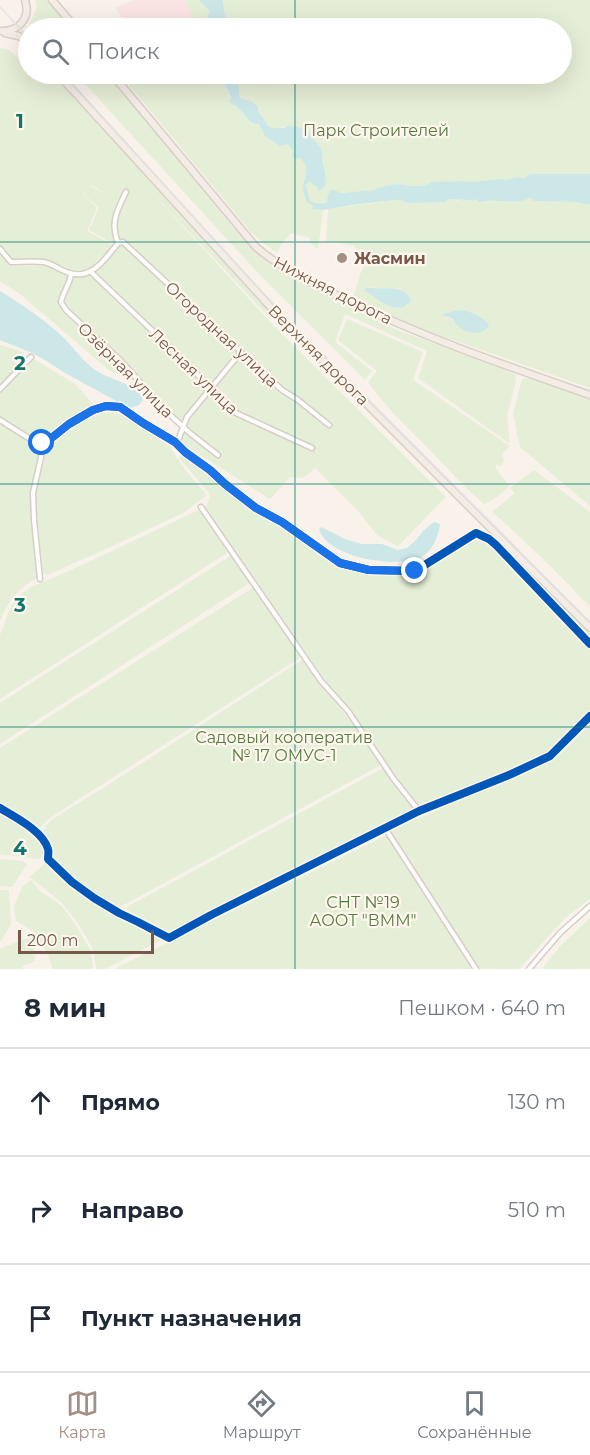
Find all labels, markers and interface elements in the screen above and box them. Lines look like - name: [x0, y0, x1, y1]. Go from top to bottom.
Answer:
- search box: [18, 18, 572, 84]
- icon: search: [39, 35, 72, 68]
- text: Поиск: [87, 38, 159, 65]
- text: 1: [16, 109, 24, 133]
- park label: Парк Строителей: [303, 121, 449, 140]
- place label: Жасмин: [354, 249, 426, 268]
- marker: Жасмин: [335, 251, 349, 265]
- street label: Нижняя дорога: [270, 252, 395, 329]
- street label: Огородная улица: [162, 277, 282, 391]
- street label: Верхняя дорога: [265, 301, 373, 409]
- street label: Озёрная улица: [74, 319, 177, 422]
- street label: Лесная улица: [146, 324, 242, 418]
- text: 2: [14, 351, 26, 375]
- route start: [28, 429, 54, 455]
- route end: [401, 557, 427, 583]
- text: 3: [13, 593, 26, 617]
- park label: Садовый кооператив № 17 ОМУС-1: [195, 728, 373, 765]
- text: 4: [13, 836, 27, 860]
- park label: СНТ №19 АООТ "ВММ": [309, 893, 417, 930]
- scale bar: [18, 927, 154, 954]
- text: 200 m: [27, 931, 78, 950]
- text: 8 мин: [24, 992, 106, 1024]
- text: Пешком · 640 m: [398, 996, 566, 1020]
- icon: ahead: [24, 1086, 57, 1119]
- text: Прямо: [81, 1089, 160, 1116]
- text: 130 m: [508, 1090, 566, 1114]
- icon: right: [24, 1194, 57, 1227]
- text: Направо: [81, 1197, 184, 1224]
- text: 510 m: [508, 1198, 566, 1222]
- icon: arrive: [24, 1302, 57, 1335]
- text: Пункт назначения: [81, 1305, 302, 1332]
- tab: Карта: [58, 1387, 106, 1442]
- tab: Маршрут: [223, 1387, 301, 1442]
- tab: Сохранённые: [417, 1387, 532, 1442]

